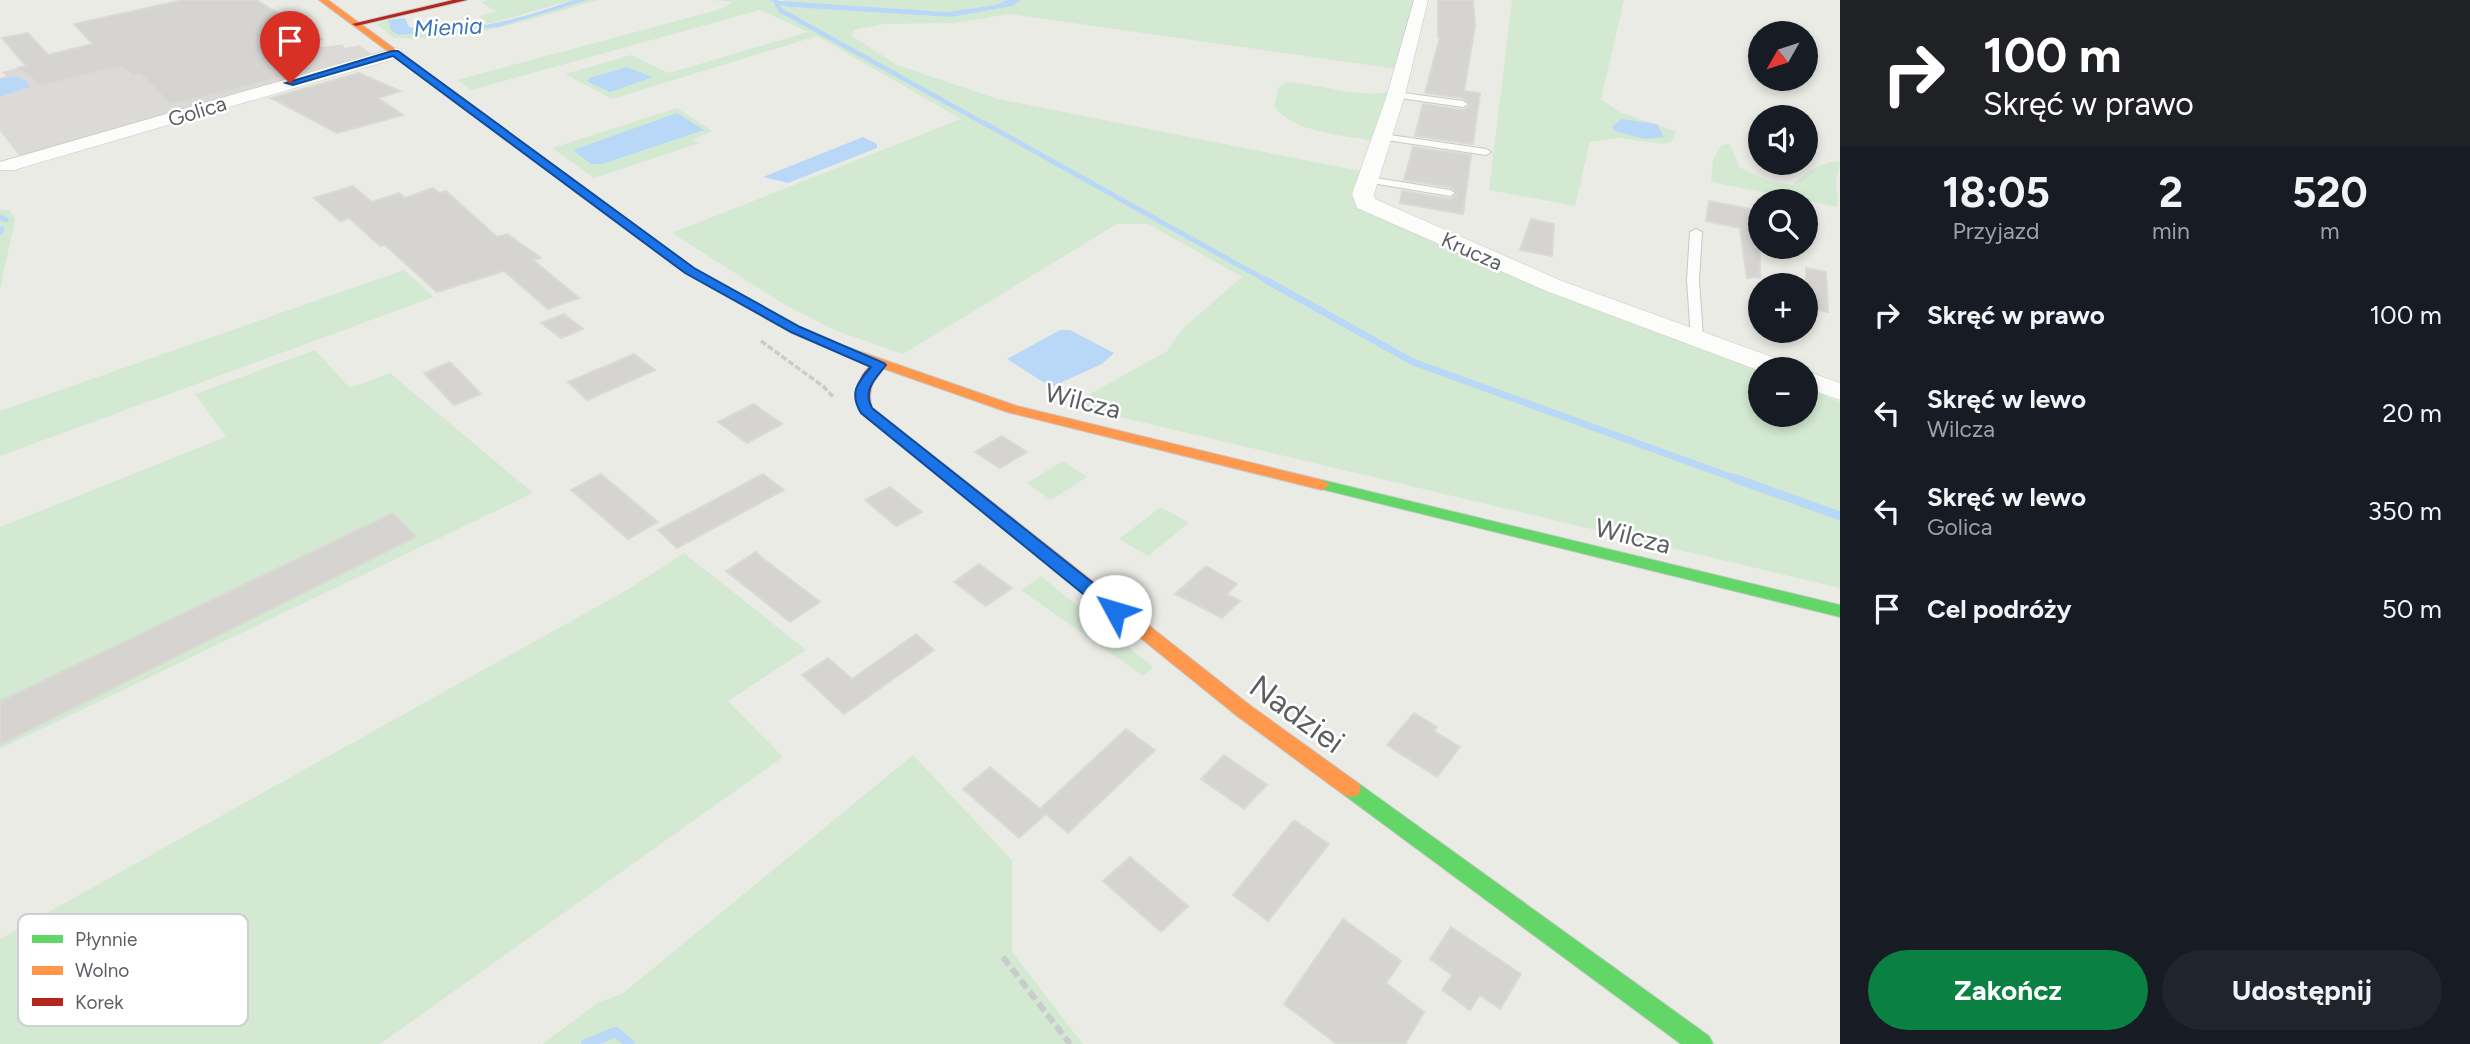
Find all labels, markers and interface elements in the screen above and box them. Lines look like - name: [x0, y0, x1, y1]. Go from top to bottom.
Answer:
- pin: [260, 11, 320, 83]
- water label: Mienia: [413, 11, 483, 43]
- north arrow: [1748, 21, 1818, 91]
- map controls: [1748, 21, 1818, 427]
- icon: arrive: [271, 22, 309, 60]
- text: 100 m: [1983, 25, 2122, 84]
- icon: right: [1868, 28, 1959, 119]
- text: Skręć w prawo: [1983, 85, 2194, 123]
- street label: Golica: [165, 90, 229, 132]
- button: sound: [1748, 105, 1818, 175]
- text: 18:05: [1942, 167, 2050, 218]
- text: 2: [2159, 167, 2183, 218]
- text: 520: [2292, 167, 2368, 218]
- button: search: [1748, 189, 1818, 259]
- text: Przyjazd: [1952, 217, 2040, 245]
- text: min: [2152, 217, 2190, 245]
- text: m: [2320, 217, 2340, 245]
- street label: Krucza: [1438, 227, 1506, 275]
- button: +: [1748, 273, 1818, 343]
- icon: right: [1868, 296, 1906, 334]
- text: Skręć w prawo: [1927, 299, 2105, 331]
- text: 100 m: [2369, 299, 2442, 331]
- button: −: [1748, 357, 1818, 427]
- street label: Wilcza: [1042, 376, 1124, 426]
- text: Skręć w lewo: [1927, 383, 2086, 415]
- icon: left: [1868, 394, 1906, 432]
- text: 20 m: [2382, 397, 2442, 429]
- text: Wilcza: [1927, 415, 1995, 443]
- text: Skręć w lewo: [1927, 481, 2086, 513]
- icon: left: [1868, 492, 1906, 530]
- text: 350 m: [2368, 495, 2442, 527]
- street label: Wilcza: [1592, 511, 1674, 561]
- text: Golica: [1927, 513, 1992, 541]
- position arrow: [1078, 574, 1152, 648]
- icon: arrive: [1868, 590, 1906, 628]
- text: Cel podróży: [1927, 593, 2071, 625]
- text: 50 m: [2382, 593, 2442, 625]
- street label: Nadziei: [1242, 667, 1352, 761]
- legend: [18, 914, 248, 1026]
- text: Płynnie: [75, 928, 137, 951]
- button: Zakończ: [1868, 950, 2148, 1030]
- button: Udostępnij: [2162, 950, 2442, 1030]
- text: Wolno: [75, 959, 129, 982]
- text: Korek: [75, 991, 124, 1014]

